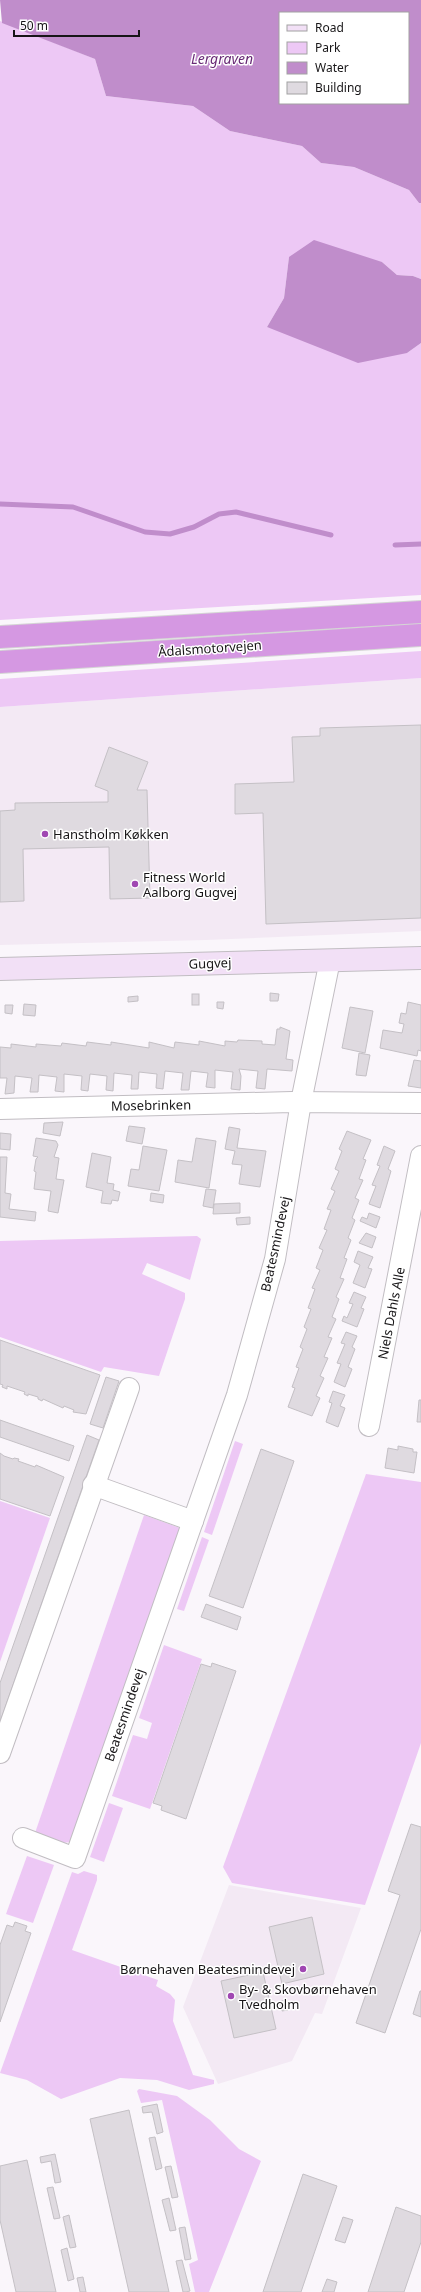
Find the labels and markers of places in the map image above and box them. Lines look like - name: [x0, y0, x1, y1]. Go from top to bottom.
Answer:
- place label: Hanstholm Køkken: [53, 825, 169, 843]
- marker: Hanstholm Køkken: [40, 829, 50, 839]
- place label: Fitness World Aalborg Gugvej: [143, 868, 237, 901]
- marker: Fitness World Aalborg Gugvej: [130, 879, 140, 889]
- place label: Børnehaven Beatesmindevej: [120, 1960, 295, 1978]
- marker: Børnehaven Beatesmindevej: [298, 1964, 308, 1974]
- place label: By- & Skovbørnehaven Tvedholm: [239, 1980, 377, 2013]
- marker: By- & Skovbørnehaven Tvedholm: [226, 1991, 236, 2001]

